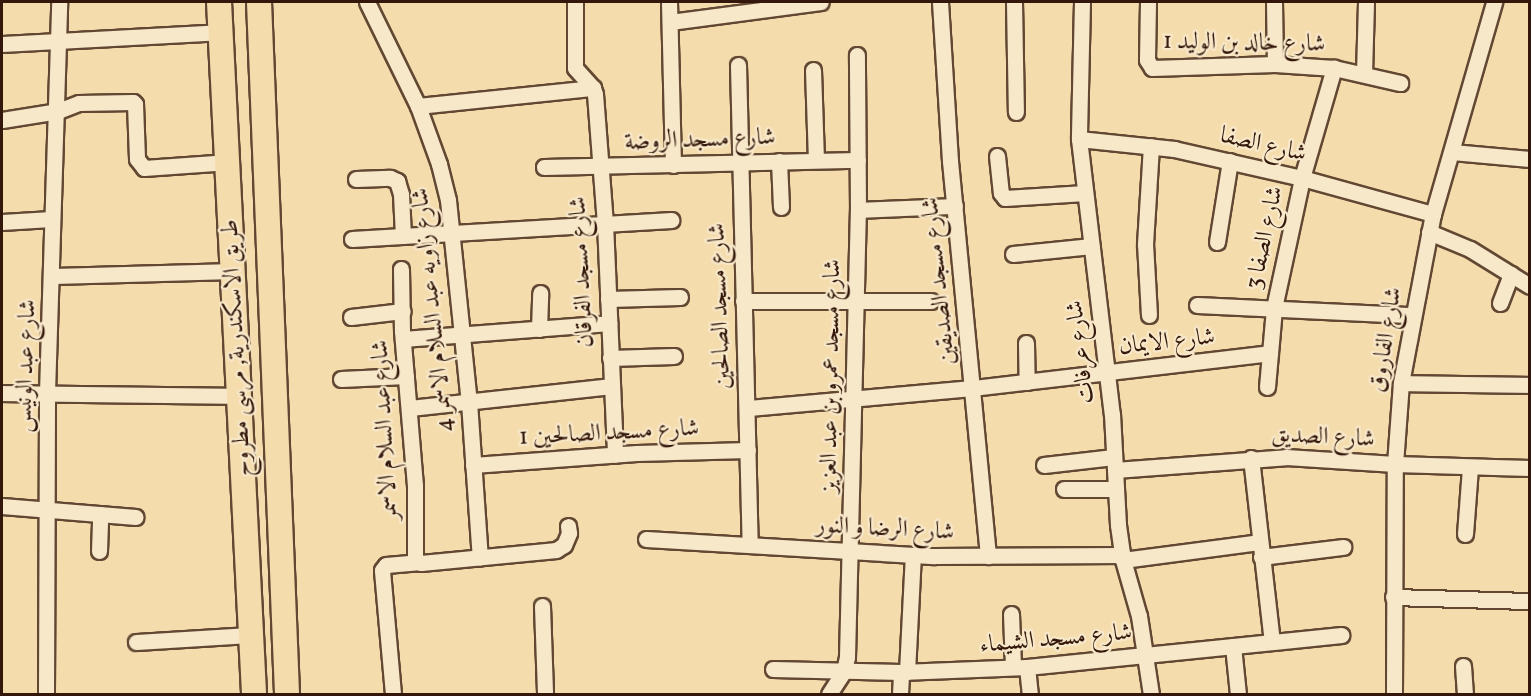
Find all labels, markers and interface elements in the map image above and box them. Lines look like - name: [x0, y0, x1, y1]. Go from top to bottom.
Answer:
- street label: شارع خالد بن الوليد 1: [1163, 28, 1325, 60]
- street label: شارع الصفا: [1217, 122, 1309, 170]
- street label: شارع مسجد الروضة: [624, 124, 776, 158]
- street label: شارع الصفا 3: [1241, 184, 1291, 292]
- street label: شارع زاويه عبد السلام الاسمر 4: [407, 186, 461, 434]
- street label: شارع مسجد الفرقان: [565, 196, 601, 348]
- street label: شارع مسجد الصديقين: [917, 196, 963, 366]
- street label: طريق الاسكندرية, مرسى مطروح: [217, 218, 259, 478]
- street label: شارع مسجد الصالحين: [704, 222, 738, 390]
- street label: شارع مسجد عمرو بن عبد العزيز: [816, 259, 848, 493]
- street label: شارع الفاروق: [1364, 285, 1410, 395]
- street label: شارع عبد الونيس: [10, 299, 44, 433]
- street label: شارع عرفات: [1061, 299, 1103, 405]
- street label: شارع الايمان: [1117, 324, 1217, 362]
- street label: شارع عبد السلام الاسمر: [367, 339, 405, 521]
- street label: شارع مسجد الصالحين 1: [518, 415, 700, 453]
- street label: شارع الصديق: [1271, 421, 1375, 455]
- street label: شارع الرضا و النور: [815, 512, 955, 548]
- street label: شارع مسجد الشيماء: [979, 619, 1133, 661]

